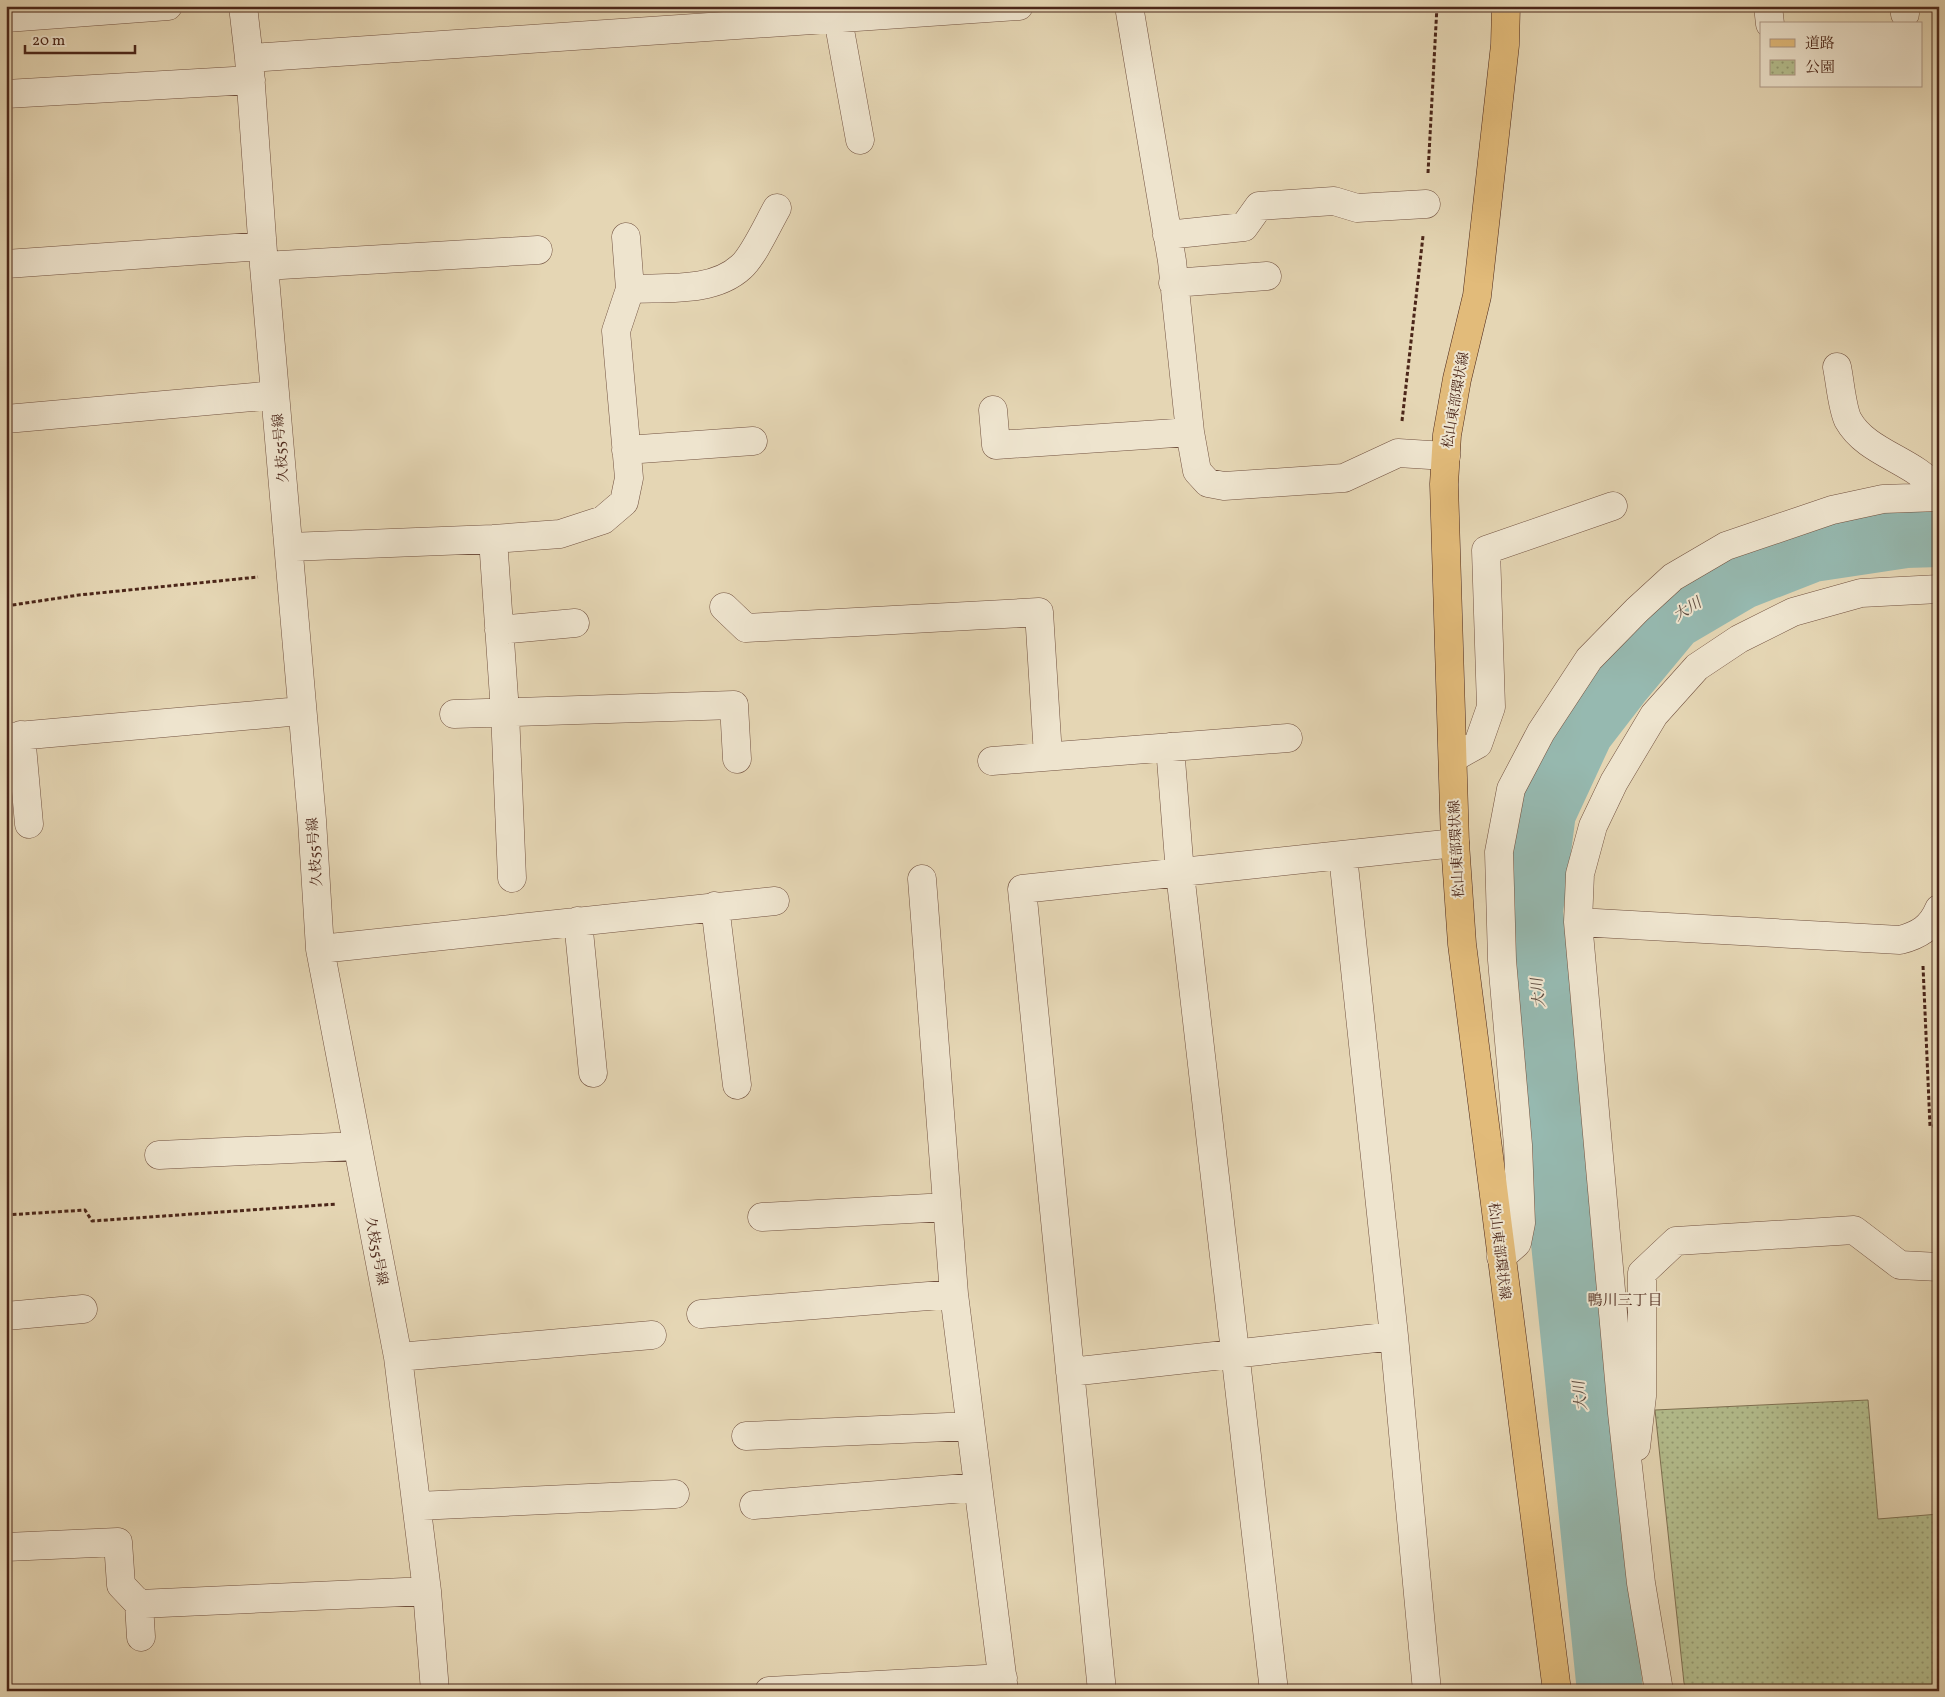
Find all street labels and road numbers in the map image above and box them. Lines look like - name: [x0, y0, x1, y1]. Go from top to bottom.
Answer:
- street label: 松山東部環状線: [1439, 350, 1474, 450]
- street label: 久枝55号線: [269, 412, 294, 483]
- street label: 松山東部環状線: [1445, 799, 1470, 898]
- street label: 久枝55号線: [304, 817, 327, 887]
- street label: 松山東部環状線: [1483, 1201, 1514, 1301]
- street label: 久枝55号線: [360, 1215, 391, 1287]

